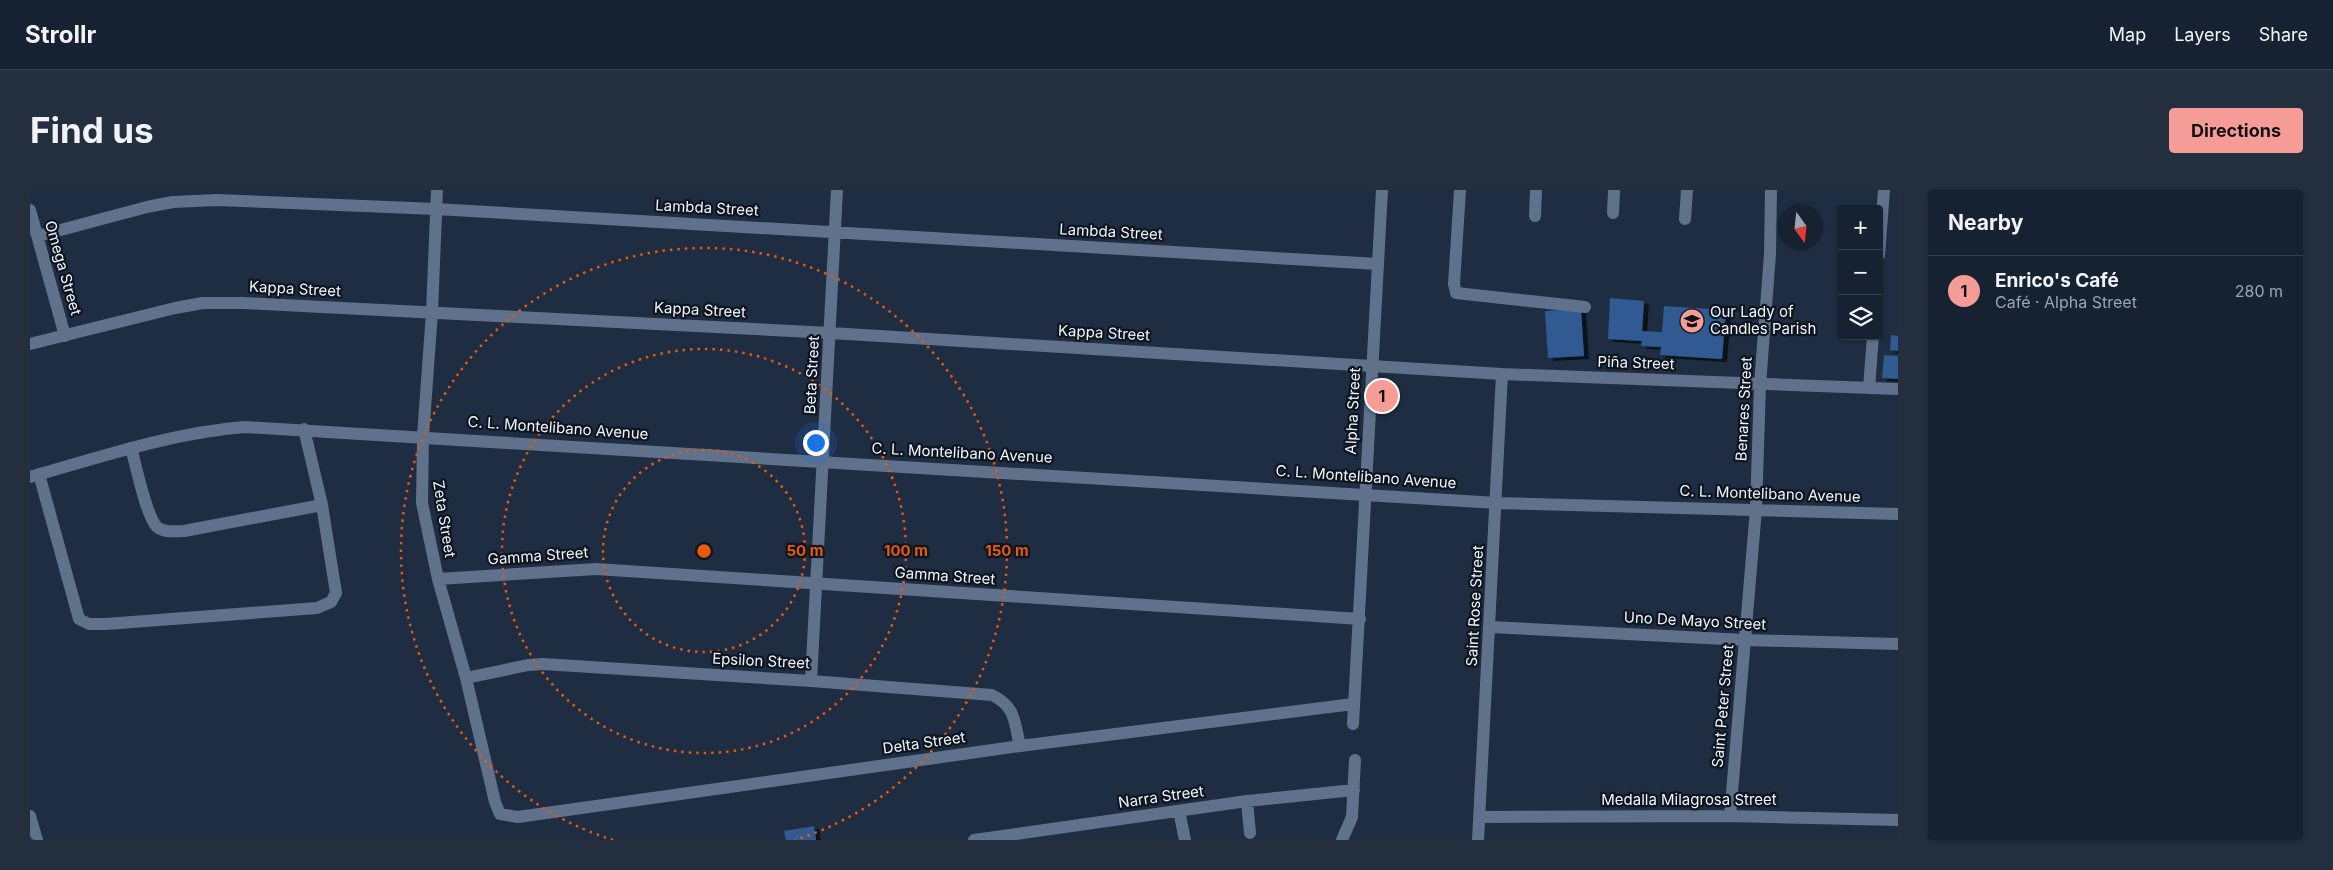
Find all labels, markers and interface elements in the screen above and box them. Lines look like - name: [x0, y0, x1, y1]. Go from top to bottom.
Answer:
- text: Strollr: [25, 20, 96, 49]
- text: Map: [2109, 24, 2146, 45]
- text: Layers: [2174, 24, 2231, 45]
- text: Share: [2259, 24, 2308, 45]
- button: Directions: [2169, 108, 2303, 153]
- text: Find us: [30, 109, 154, 151]
- street label: Lambda Street: [655, 195, 759, 220]
- north arrow: [1778, 205, 1823, 250]
- map controls: [1838, 205, 1883, 340]
- button: +: [1838, 205, 1883, 250]
- text: Nearby: [1948, 210, 2023, 235]
- street label: Omega Street: [41, 218, 86, 317]
- street label: Lambda Street: [1059, 219, 1163, 244]
- button: −: [1838, 250, 1883, 295]
- text: Enrico's Café: [1995, 269, 2119, 292]
- street label: Kappa Street: [249, 277, 342, 300]
- text: 1: [1961, 281, 1967, 301]
- text: 280 m: [2235, 281, 2283, 301]
- text: Café · Alpha Street: [1995, 292, 2137, 312]
- button: layers: [1838, 295, 1883, 340]
- street label: Kappa Street: [654, 298, 747, 321]
- place label: Our Lady of Candles Parish: [1710, 302, 1816, 338]
- school or university icon: Our Lady of Candles Parish: [1679, 308, 1705, 334]
- street label: Kappa Street: [1058, 321, 1151, 344]
- street label: Beta Street: [800, 335, 823, 415]
- street label: Piña Street: [1597, 352, 1675, 373]
- street label: Benares Street: [1731, 356, 1756, 462]
- street label: Alpha Street: [1341, 367, 1364, 455]
- pin: 1: [1366, 377, 1398, 415]
- street label: C. L. Montelibano Avenue: [467, 412, 649, 443]
- your location: [803, 430, 829, 456]
- street label: C. L. Montelibano Avenue: [871, 438, 1053, 467]
- street label: C. L. Montelibano Avenue: [1275, 461, 1457, 492]
- street label: Zeta Street: [429, 479, 460, 559]
- street label: C. L. Montelibano Avenue: [1679, 481, 1861, 506]
- text: 50 m: [787, 541, 823, 560]
- text: 100 m: [884, 541, 928, 560]
- text: 150 m: [985, 541, 1029, 560]
- centre of rings: [695, 542, 713, 560]
- street label: Gamma Street: [487, 543, 589, 568]
- street label: Saint Rose Street: [1462, 545, 1487, 667]
- street label: Gamma Street: [894, 563, 996, 589]
- street label: Uno De Mayo Street: [1623, 607, 1767, 634]
- street label: Saint Peter Street: [1708, 643, 1737, 768]
- street label: Epsilon Street: [712, 648, 810, 673]
- street label: Delta Street: [881, 727, 967, 758]
- street label: Narra Street: [1117, 781, 1205, 812]
- street label: Medalla Milagrosa Street: [1601, 790, 1777, 809]

